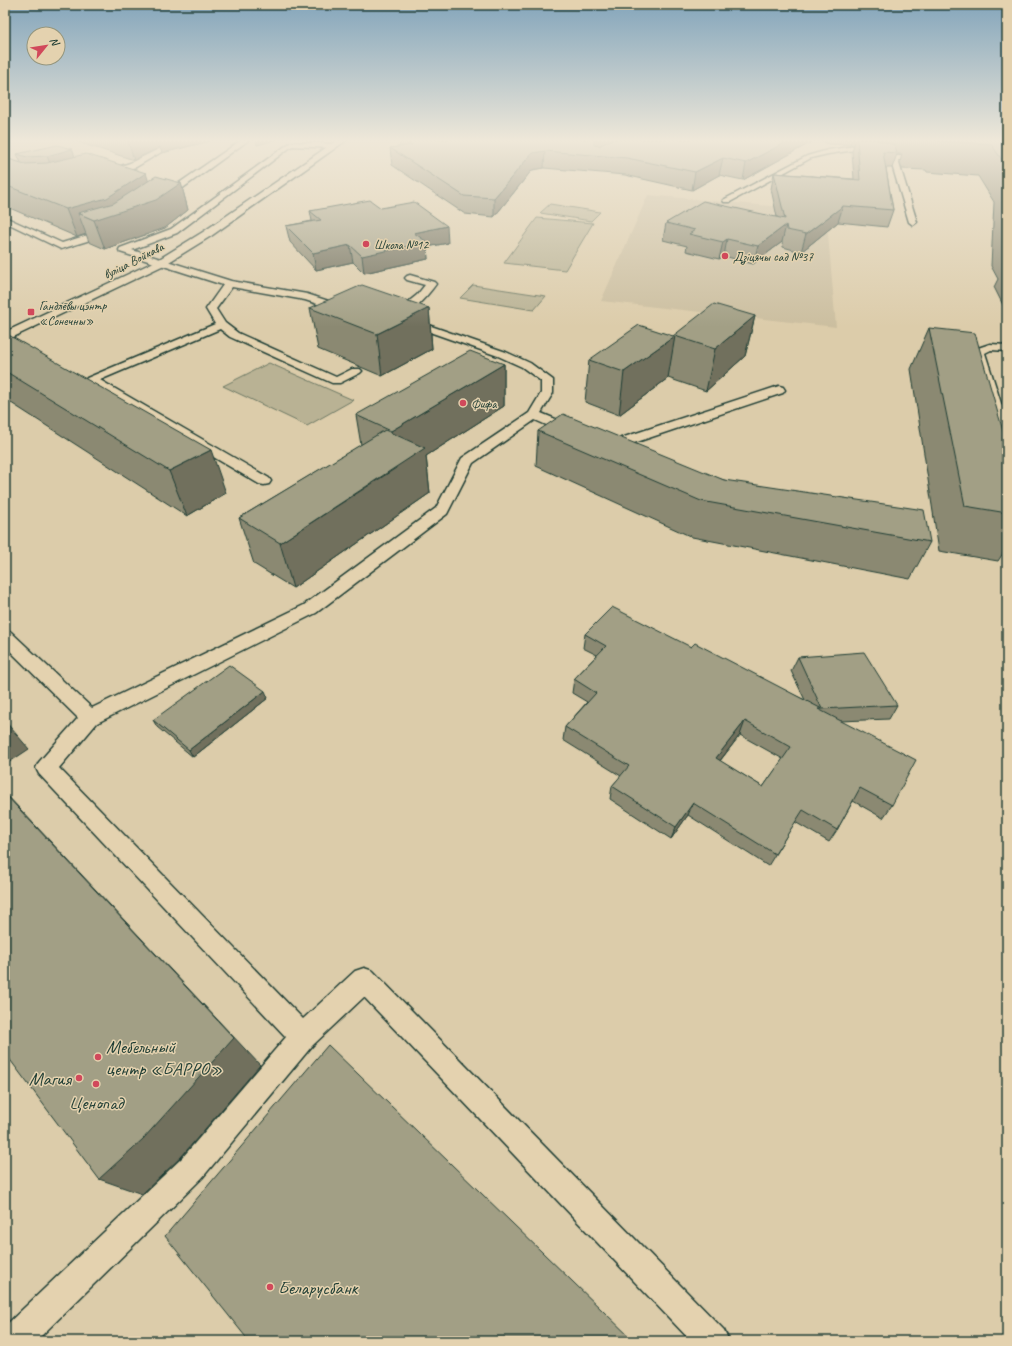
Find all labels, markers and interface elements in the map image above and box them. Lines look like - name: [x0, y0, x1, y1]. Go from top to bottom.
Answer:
- north arrow: [26, 26, 66, 66]
- text: N: [47, 35, 64, 49]
- place label: Школа №12: [374, 237, 429, 253]
- street label: вуліца Войкава: [101, 239, 167, 283]
- marker: Школа №12: [361, 239, 371, 249]
- place label: Дзіцячы сад №37: [733, 249, 814, 265]
- marker: Дзіцячы сад №37: [720, 251, 730, 261]
- place label: Гандлёвы цэнтр «Сонечны»: [39, 298, 108, 329]
- marker: Гандлёвы цэнтр «Сонечны»: [26, 307, 36, 317]
- place label: Фифа: [471, 396, 497, 412]
- marker: Фифа: [458, 398, 468, 408]
- place label: Мебельный центр «БАРРО»: [106, 1035, 222, 1081]
- marker: Мебельный центр «БАРРО»: [93, 1052, 103, 1062]
- place label: Магия: [29, 1067, 72, 1091]
- marker: Магия: [74, 1073, 84, 1083]
- marker: Ценопад: [91, 1079, 101, 1089]
- place label: Ценопад: [69, 1091, 125, 1115]
- place label: Беларусбанк: [278, 1276, 359, 1300]
- marker: Беларусбанк: [265, 1282, 275, 1292]

